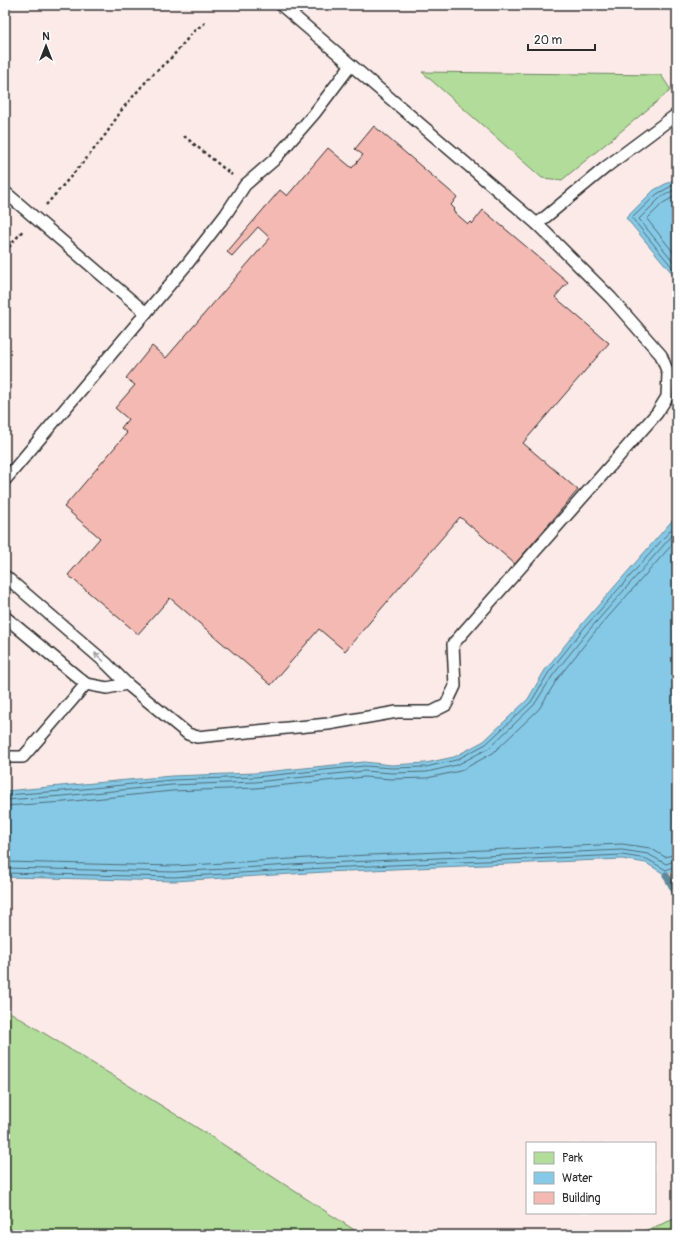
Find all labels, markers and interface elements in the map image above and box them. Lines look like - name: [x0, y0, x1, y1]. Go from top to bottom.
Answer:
- north arrow: [26, 26, 66, 66]
- scale bar: [528, 26, 595, 52]
- text: N: [42, 30, 50, 43]
- text: 20 m: [534, 33, 563, 48]
- one-way arrow: [93, 652, 104, 661]
- legend: [526, 1142, 656, 1214]
- text: Park: [562, 1151, 583, 1166]
- text: Water: [562, 1171, 593, 1186]
- text: Building: [562, 1191, 601, 1206]

